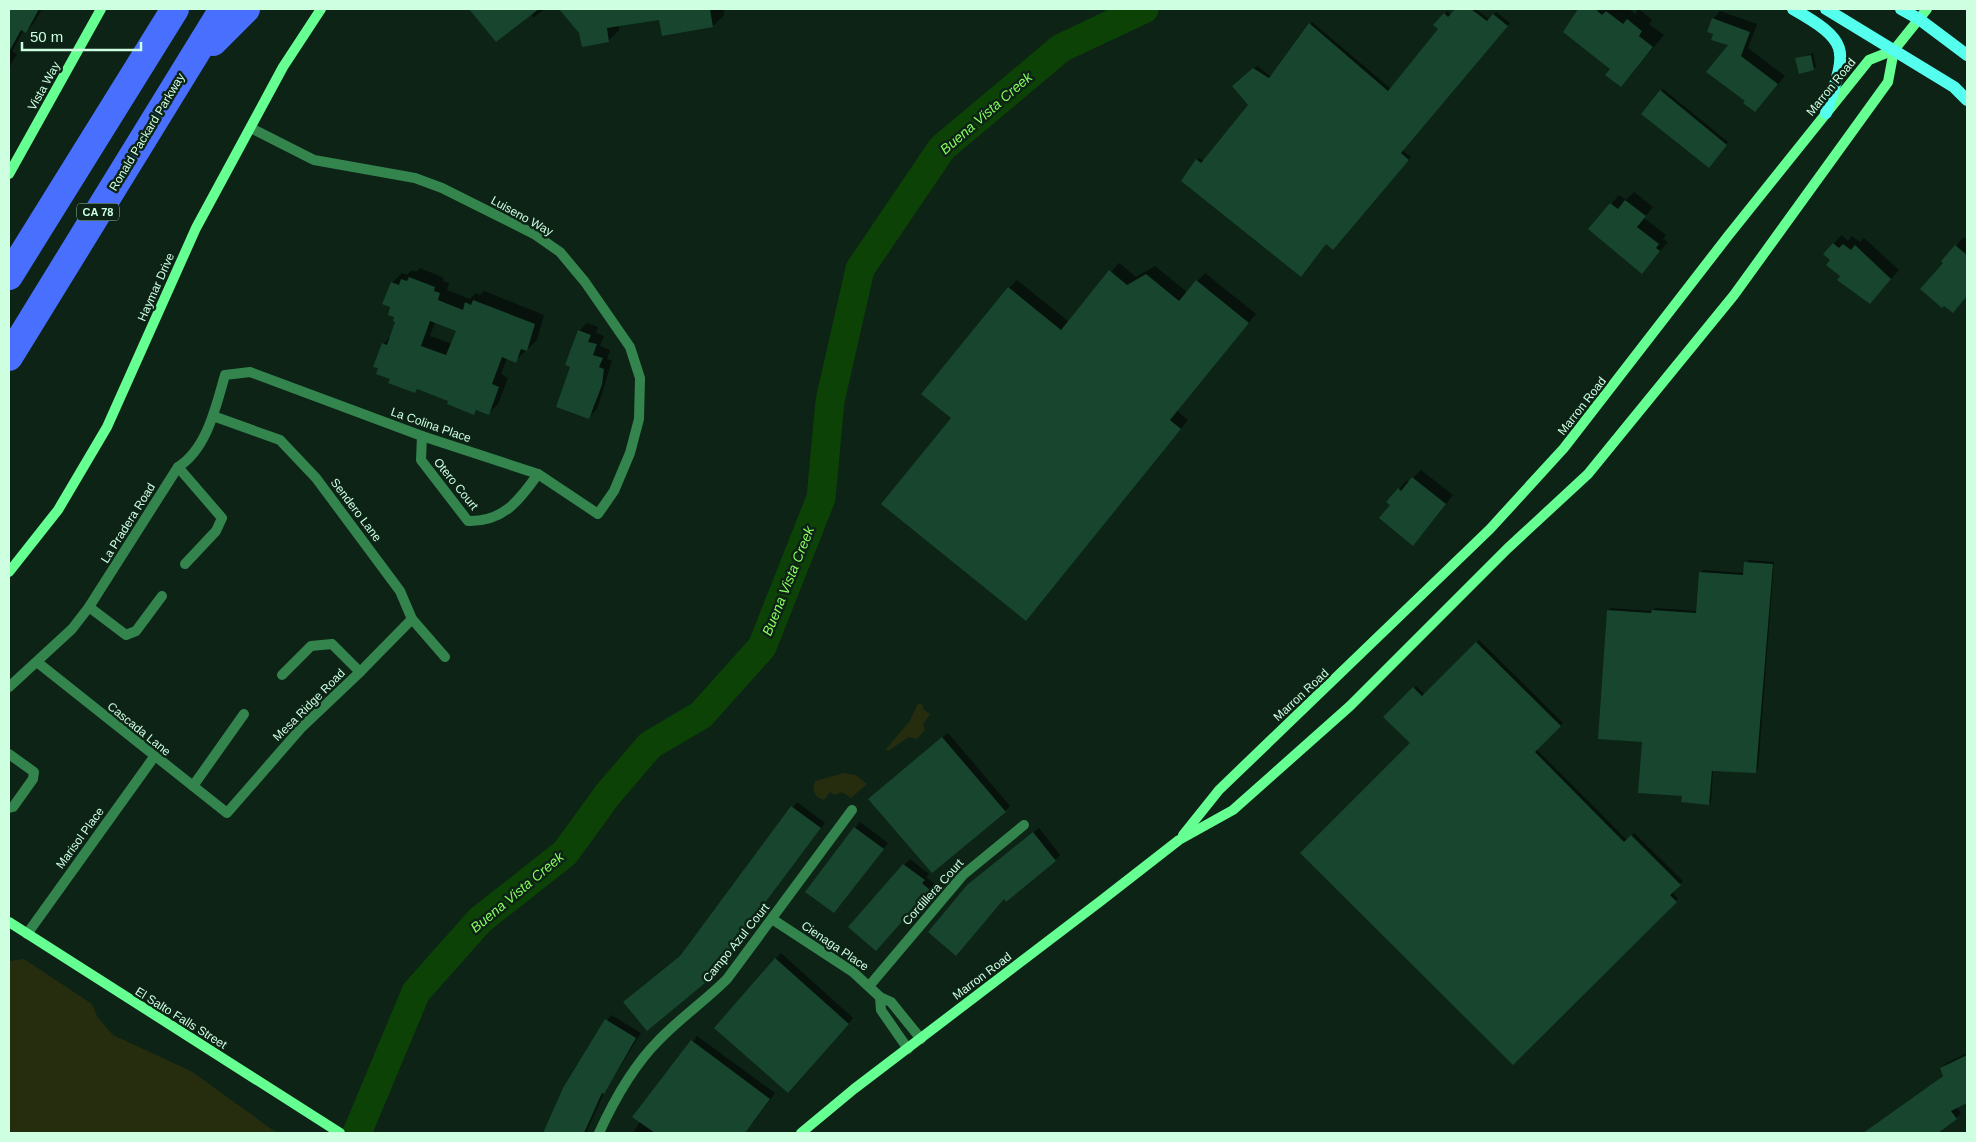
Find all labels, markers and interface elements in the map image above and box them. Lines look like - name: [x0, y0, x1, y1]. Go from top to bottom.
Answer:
- scale bar: [22, 20, 141, 52]
- text: 50 m: [30, 28, 63, 45]
- street label: Marron Road: [1804, 55, 1858, 119]
- street label: Vista Way: [25, 59, 63, 113]
- water label: Buena Vista Creek: [937, 68, 1036, 157]
- street label: Ronald Packard Parkway: [106, 71, 188, 193]
- street label: Luiseno Way: [488, 193, 556, 239]
- road number: CA 78: [77, 203, 119, 220]
- street label: Haymar Drive: [135, 250, 177, 323]
- street label: Marron Road: [1555, 374, 1609, 438]
- street label: La Colina Place: [389, 405, 473, 445]
- street label: Otero Court: [431, 455, 482, 513]
- street label: Sendero Lane: [328, 476, 384, 545]
- street label: La Pradera Road: [98, 481, 158, 565]
- water label: Buena Vista Creek: [759, 523, 818, 638]
- street label: Mesa Ridge Road: [270, 666, 348, 744]
- street label: Marron Road: [1271, 666, 1331, 724]
- street label: Cascada Lane: [105, 699, 174, 759]
- street label: Marisol Place: [53, 804, 107, 871]
- water label: Buena Vista Creek: [467, 848, 568, 936]
- street label: Cordillera Court: [900, 856, 967, 928]
- street label: Campo Azul Court: [700, 900, 772, 985]
- street label: Cienaga Place: [799, 918, 872, 974]
- street label: Marron Road: [950, 949, 1014, 1003]
- street label: El Salto Falls Street: [133, 984, 230, 1052]

